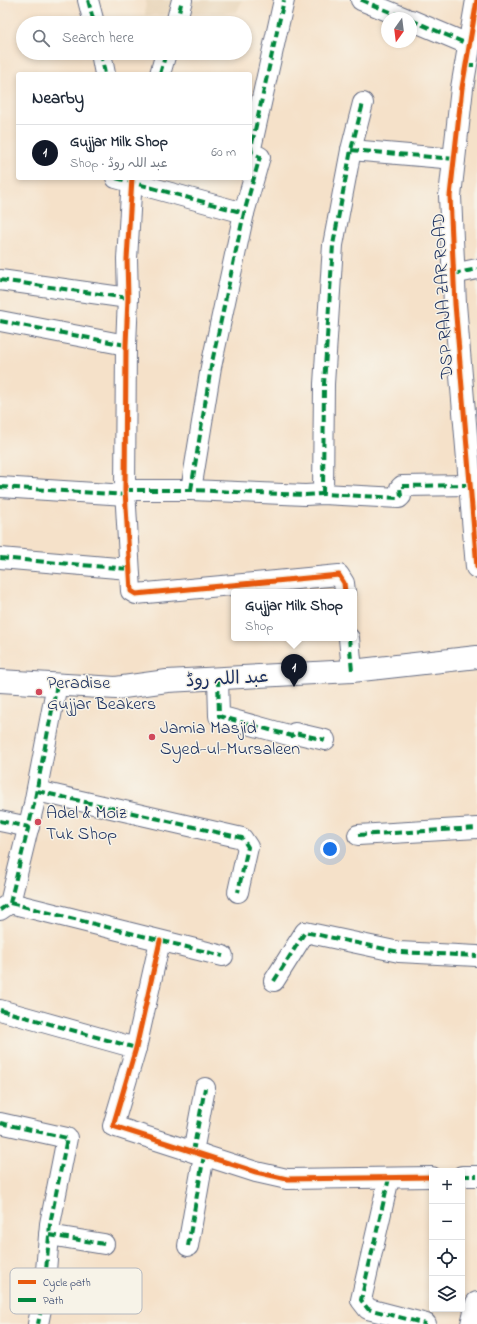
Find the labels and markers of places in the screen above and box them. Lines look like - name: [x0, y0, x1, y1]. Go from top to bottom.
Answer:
- pin: 1: [281, 654, 307, 687]
- place label: Peradise Gujjar Beakers: [47, 671, 156, 718]
- marker: Peradise Gujjar Beakers: [34, 687, 44, 697]
- place label: Jamia Masjid Syed-ul-Mursaleen: [160, 716, 300, 763]
- marker: Jamia Masjid Syed-ul-Mursaleen: [147, 732, 157, 742]
- place label: Adel & Moiz Tuk Shop: [46, 801, 127, 848]
- marker: Adel & Moiz Tuk Shop: [33, 817, 43, 827]

